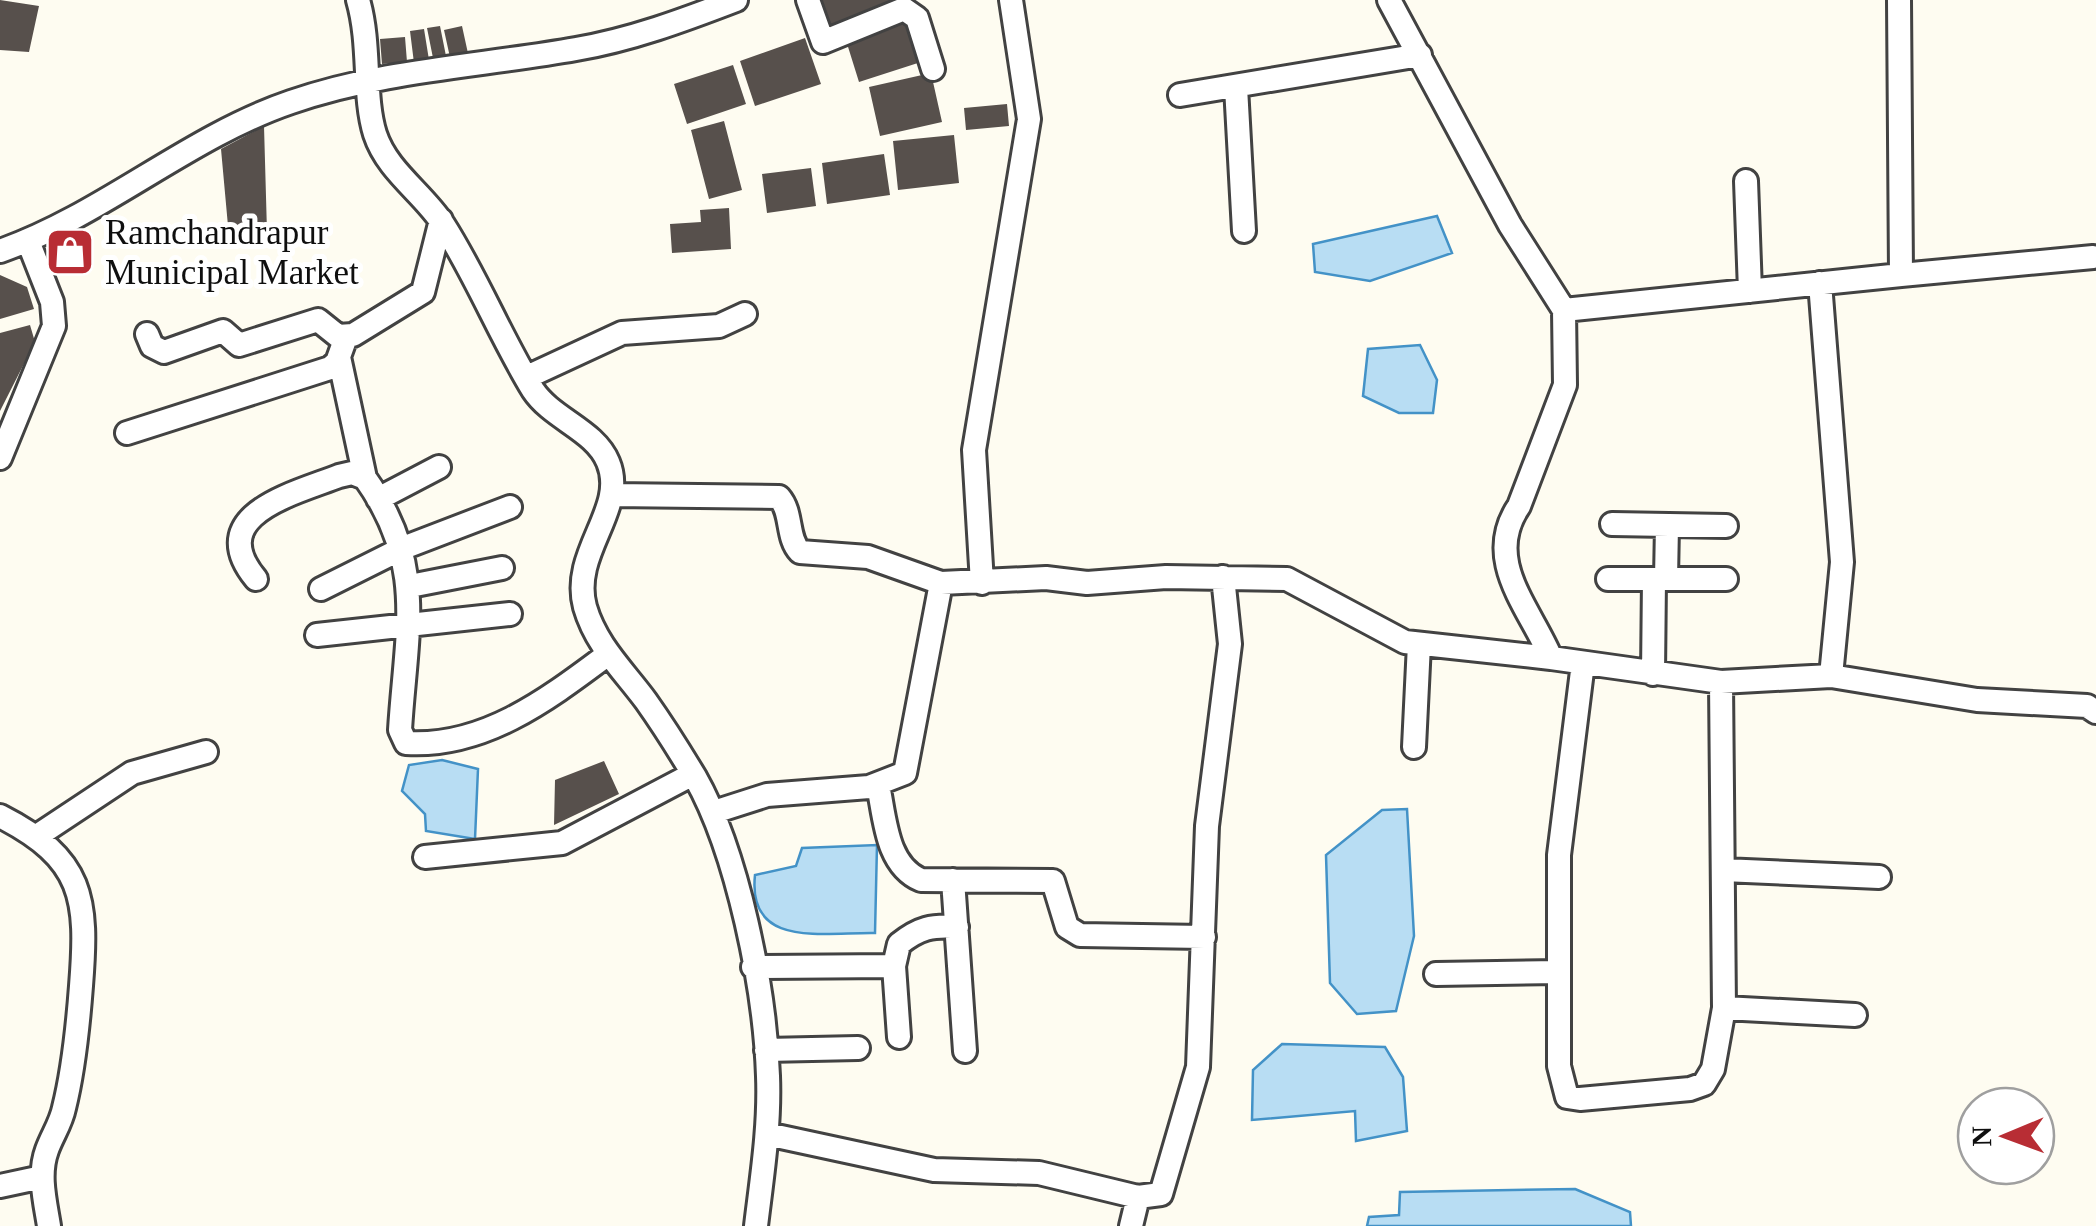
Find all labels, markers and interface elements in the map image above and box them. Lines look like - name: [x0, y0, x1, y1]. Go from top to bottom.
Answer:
- place label: Ramchandrapur Municipal Market: [105, 213, 359, 292]
- shop icon: Ramchandrapur Municipal Market: [44, 226, 96, 278]
- north arrow: [1956, 1086, 2056, 1186]
- text: N: [1966, 1126, 1997, 1147]

